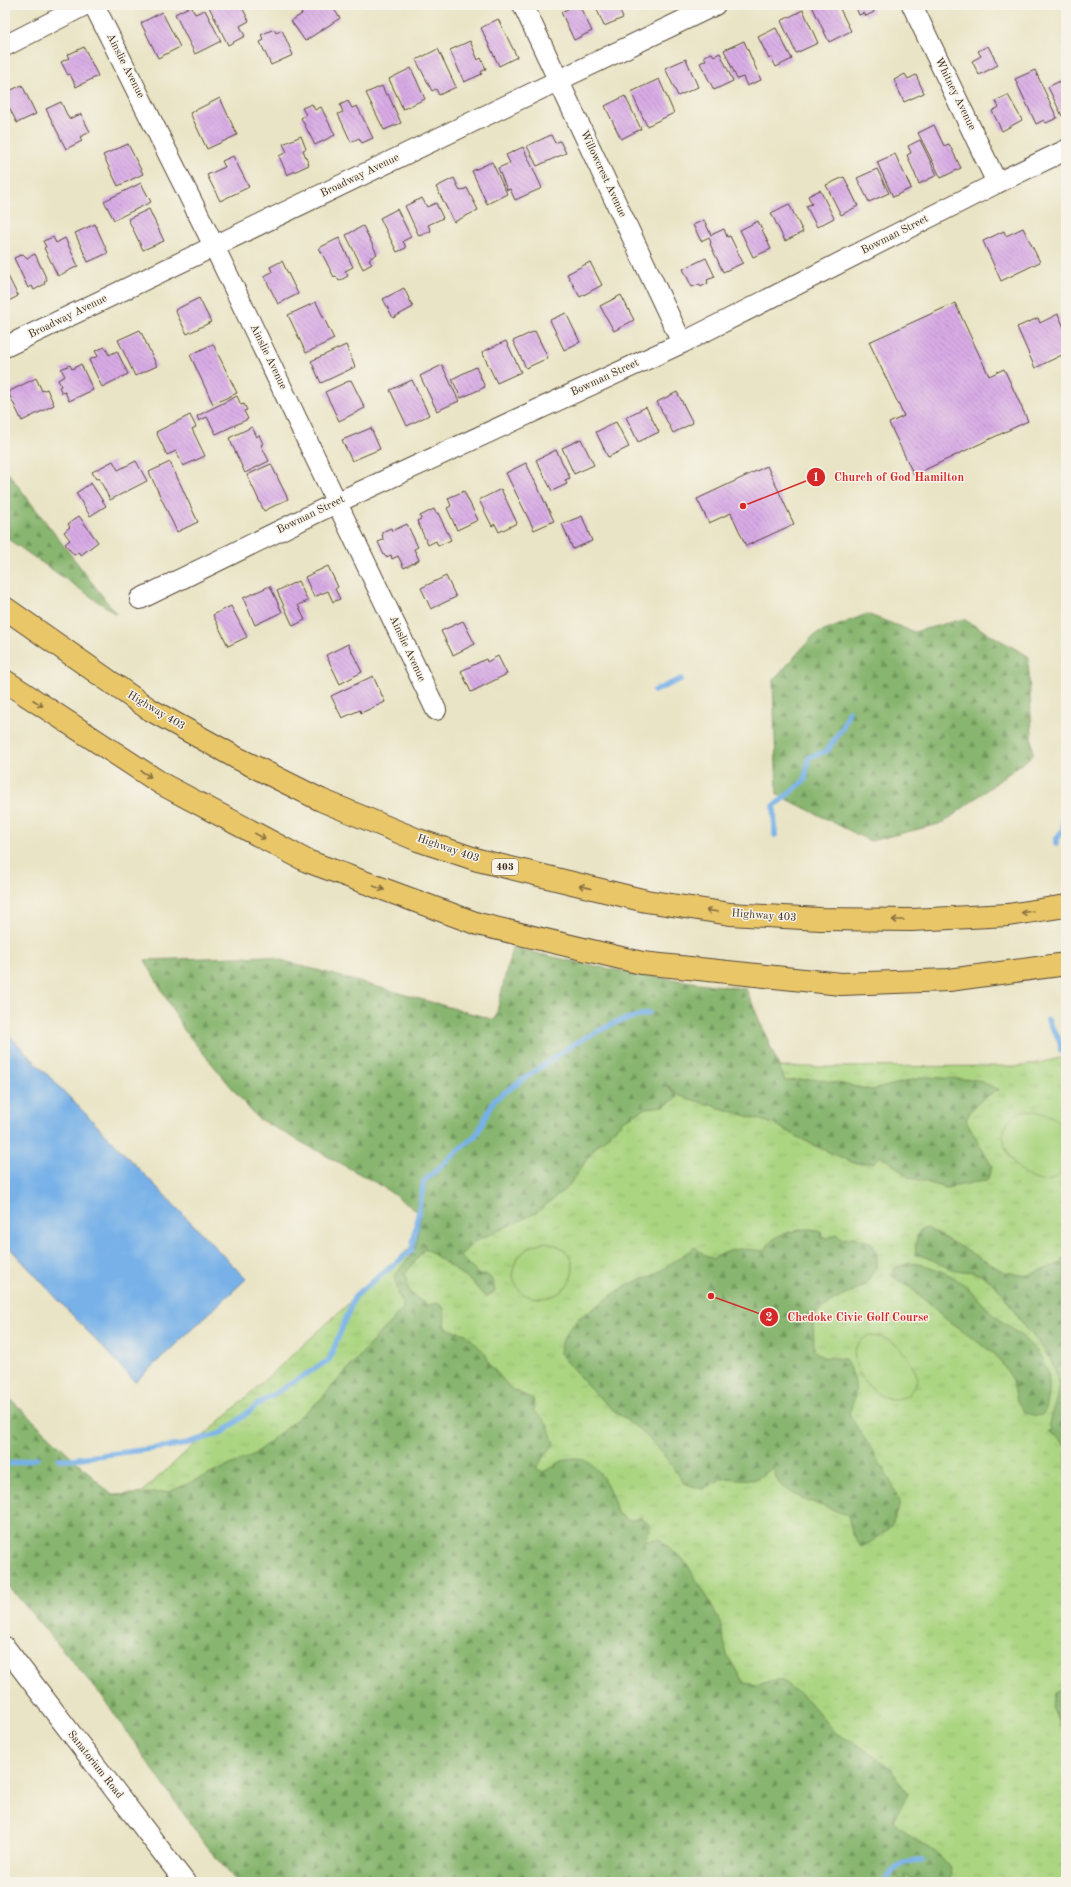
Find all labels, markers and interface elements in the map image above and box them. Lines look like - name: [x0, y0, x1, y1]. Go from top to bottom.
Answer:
- street label: Ainslie Avenue: [104, 32, 146, 100]
- street label: Whitney Avenue: [933, 56, 977, 132]
- street label: Willowcrest Avenue: [578, 129, 628, 219]
- street label: Broadway Avenue: [319, 152, 401, 200]
- street label: Bowman Street: [860, 213, 930, 257]
- street label: Broadway Avenue: [27, 293, 109, 341]
- street label: Ainslie Avenue: [247, 323, 289, 391]
- street label: Bowman Street: [569, 357, 641, 399]
- callout: Church of God Hamilton: [806, 465, 972, 489]
- text: 1: [813, 472, 819, 484]
- text: Church of God Hamilton: [834, 472, 964, 484]
- street label: Bowman Street: [275, 494, 347, 536]
- street label: Ainslie Avenue: [387, 614, 427, 684]
- street label: Highway 403: [125, 690, 187, 732]
- one-way arrow: [32, 698, 43, 707]
- one-way arrow: [140, 770, 151, 778]
- one-way arrow: [254, 833, 266, 841]
- street label: Highway 403: [415, 833, 481, 865]
- road number: 403: [492, 859, 518, 875]
- one-way arrow: [578, 882, 591, 890]
- one-way arrow: [373, 884, 385, 892]
- one-way arrow: [706, 907, 719, 915]
- street label: Highway 403: [731, 908, 797, 924]
- one-way arrow: [1021, 908, 1034, 916]
- one-way arrow: [892, 916, 905, 924]
- callout: Chedoke Civic Golf Course: [759, 1305, 936, 1329]
- text: 2: [766, 1312, 773, 1324]
- text: Chedoke Civic Golf Course: [787, 1312, 929, 1324]
- street label: Sanatorium Road: [65, 1729, 125, 1801]

